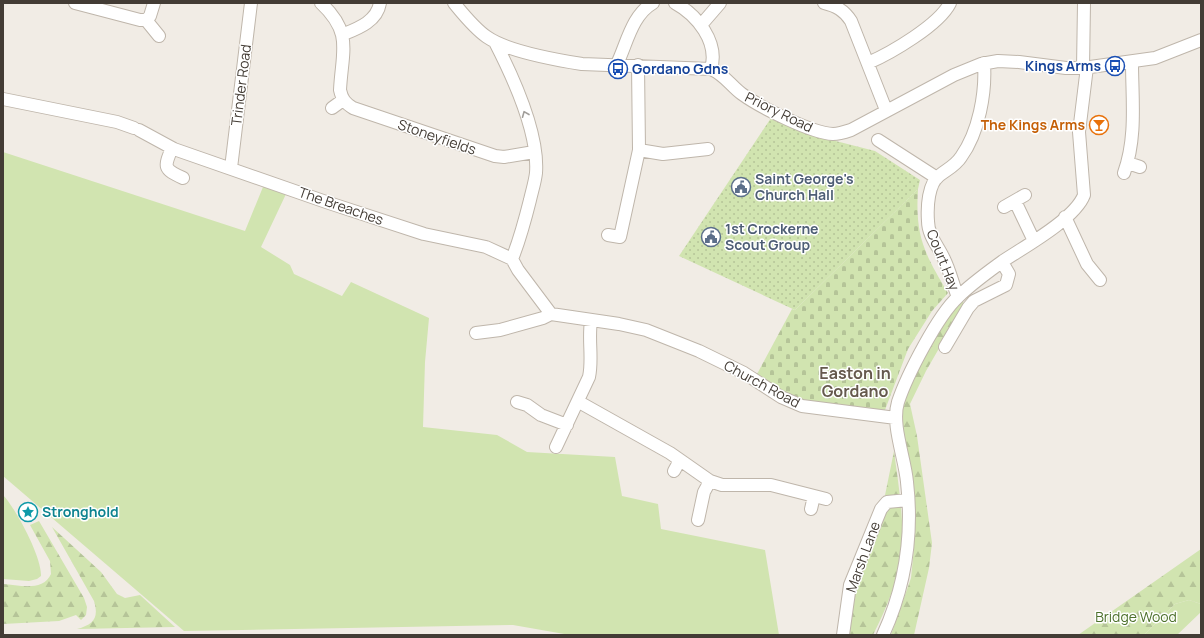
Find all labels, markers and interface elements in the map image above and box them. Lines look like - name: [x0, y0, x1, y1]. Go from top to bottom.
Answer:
- street label: Trinder Road: [226, 43, 255, 127]
- bus stop icon: Kings Arms: [1104, 55, 1126, 77]
- place label: Kings Arms: [1025, 56, 1101, 75]
- bus stop icon: Gordano Gdns: [607, 58, 629, 80]
- place label: Gordano Gdns: [632, 59, 729, 78]
- street label: Priory Road: [742, 87, 816, 136]
- one-way arrow: [522, 111, 530, 118]
- street label: Stoneyfields: [396, 114, 479, 159]
- bar icon: The Kings Arms: [1088, 114, 1110, 136]
- place label: The Kings Arms: [981, 115, 1085, 134]
- place label: Saint George's Church Hall: [755, 169, 854, 204]
- public building icon: Saint George's Church Hall: [730, 176, 752, 198]
- street label: The Breaches: [296, 182, 386, 229]
- place label: 1st Crockerne Scout Group: [725, 219, 819, 254]
- public building icon: 1st Crockerne Scout Group: [700, 226, 722, 248]
- street label: Court Hay: [923, 226, 965, 294]
- street label: Church Road: [721, 356, 804, 412]
- district label: Easton in Gordano: [819, 362, 891, 402]
- place icon: Stronghold: [17, 501, 39, 523]
- place label: Stronghold: [42, 502, 119, 521]
- street label: Marsh Lane: [841, 519, 884, 595]
- park label: Bridge Wood: [1095, 607, 1177, 626]

